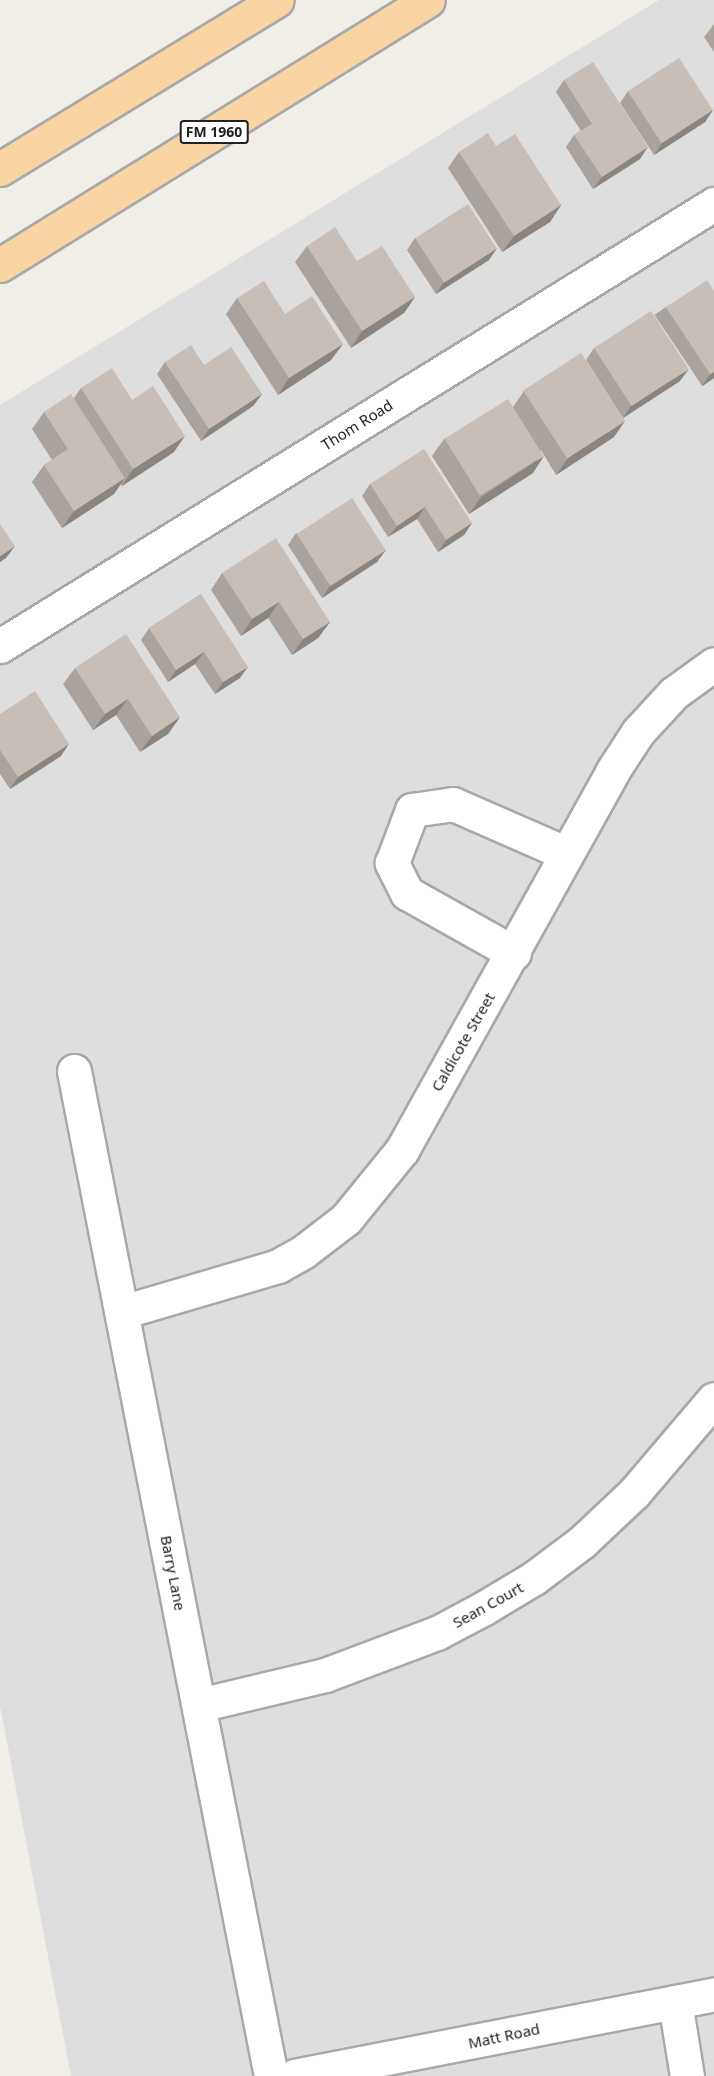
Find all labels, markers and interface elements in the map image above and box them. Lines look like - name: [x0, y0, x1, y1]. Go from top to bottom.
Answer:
- road number: FM 1960: [180, 121, 248, 143]
- street label: Thom Road: [318, 396, 396, 454]
- street label: Caldicote Street: [428, 990, 498, 1094]
- street label: Barry Lane: [157, 1534, 189, 1612]
- street label: Sean Court: [450, 1578, 526, 1632]
- street label: Matt Road: [467, 2020, 541, 2052]

